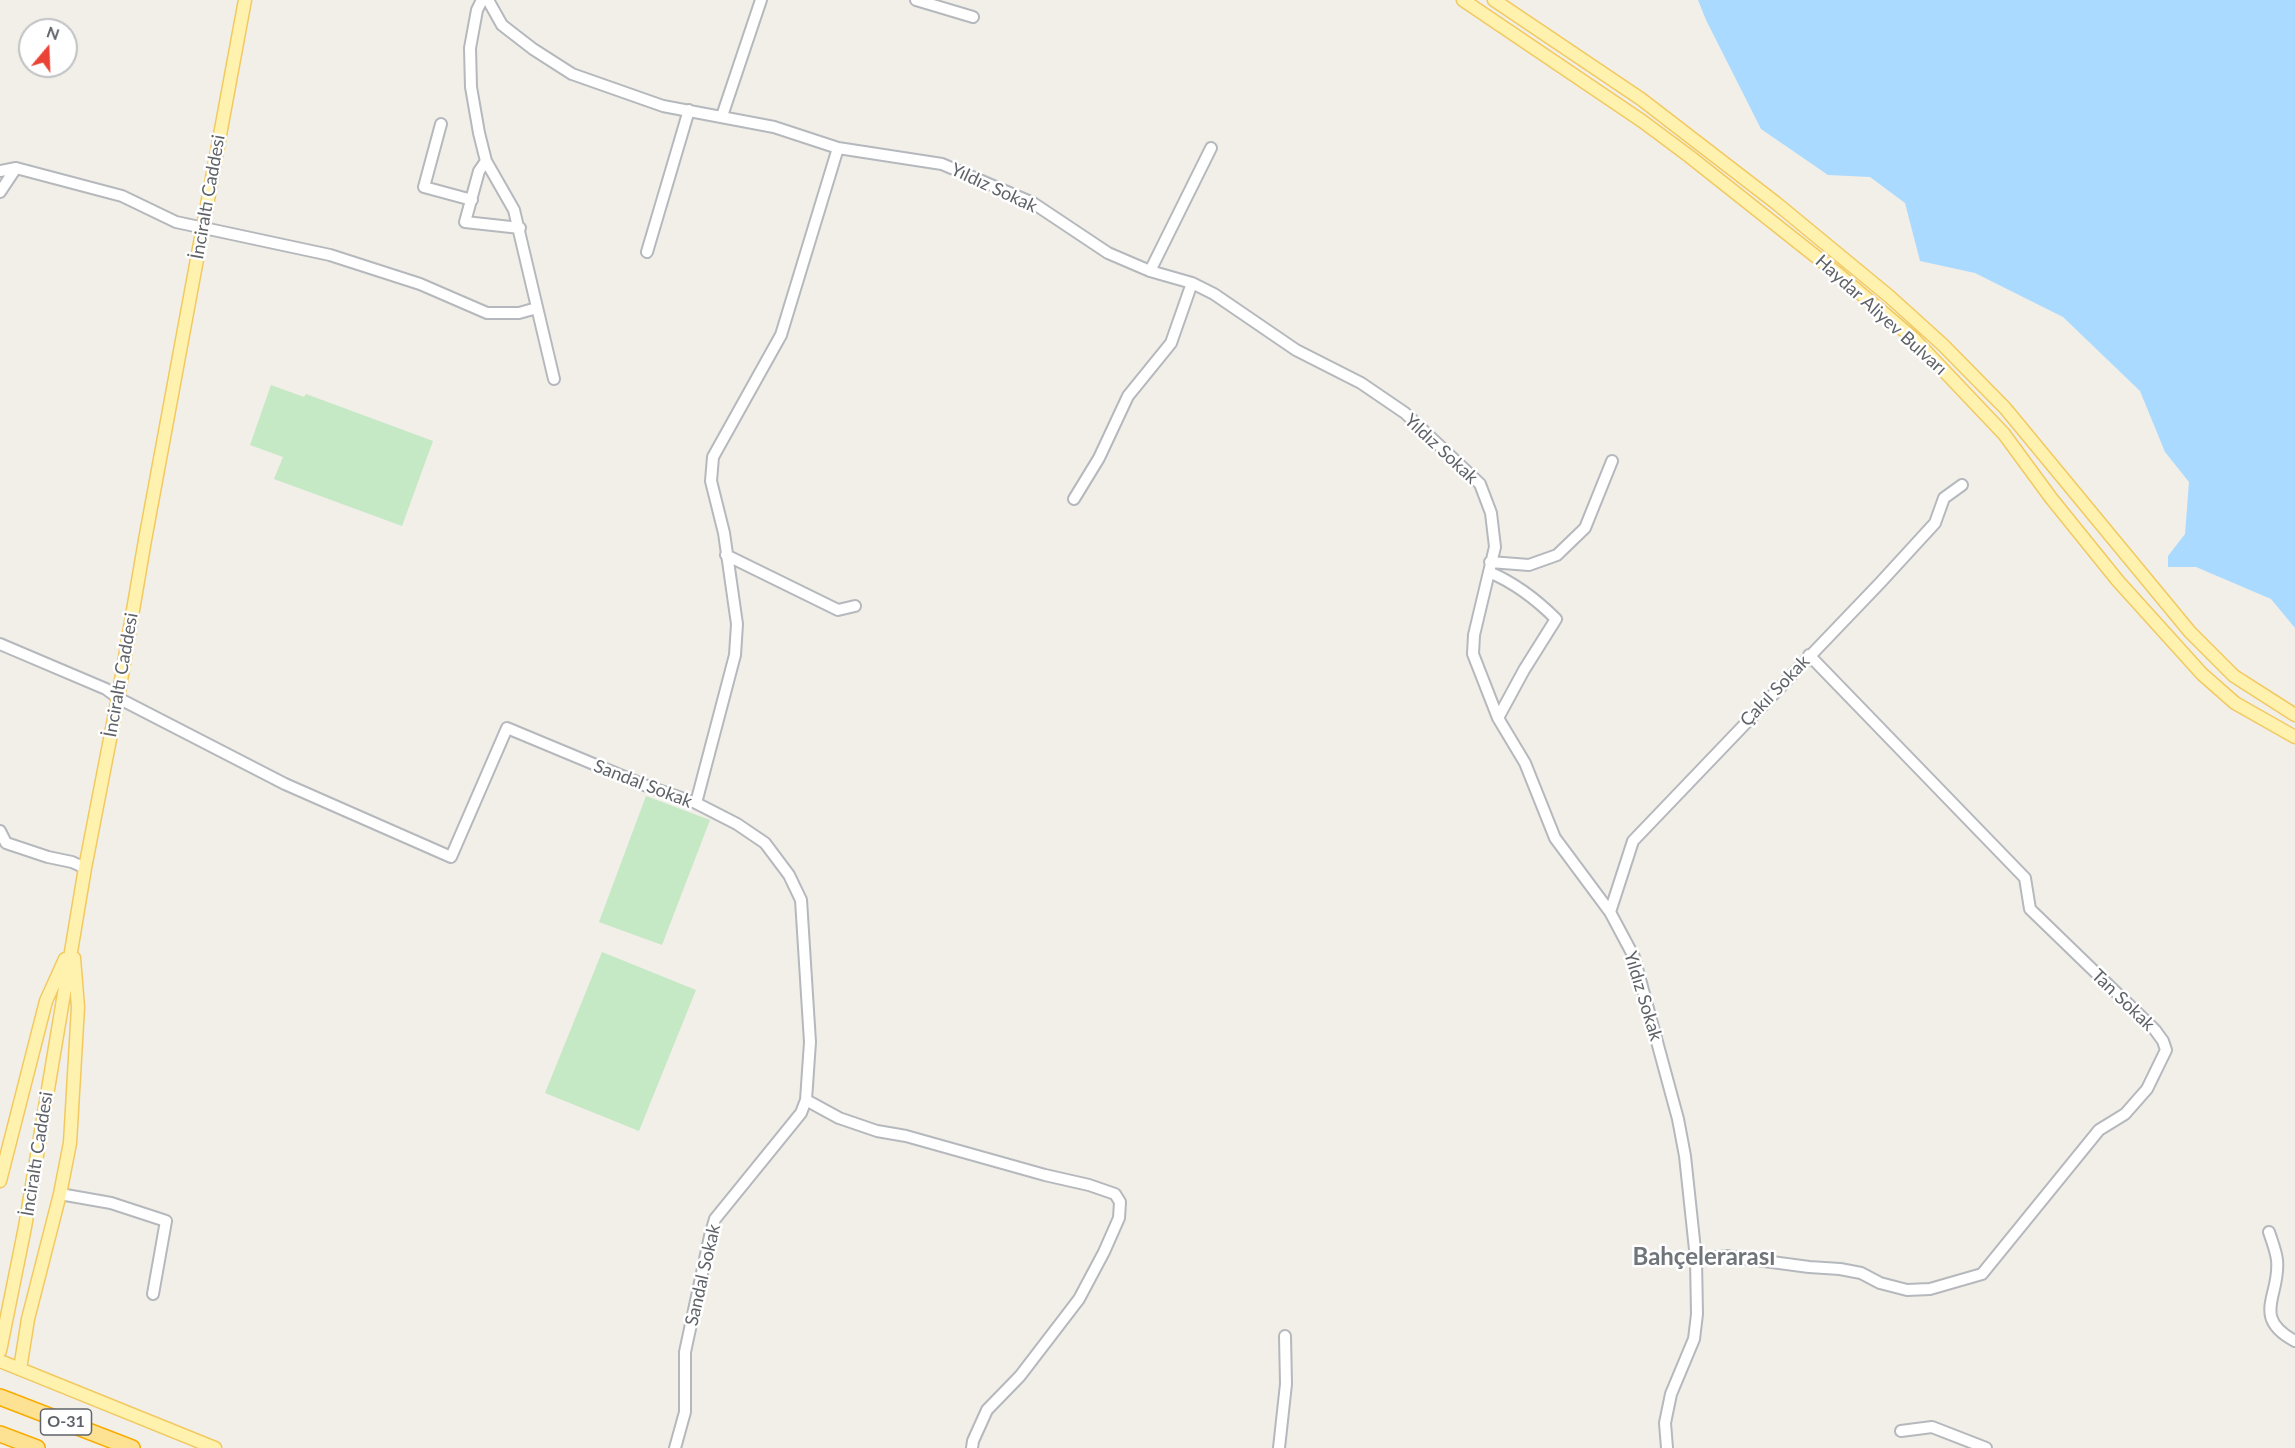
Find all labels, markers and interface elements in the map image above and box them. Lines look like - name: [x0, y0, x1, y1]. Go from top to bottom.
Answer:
- north arrow: [18, 18, 78, 78]
- text: N: [44, 21, 62, 43]
- street label: İnciraltı Caddesi: [186, 133, 230, 261]
- street label: Yıldız Sokak: [947, 159, 1041, 217]
- street label: Haydar Aliyev Bulvarı: [1811, 250, 1951, 380]
- street label: Yıldız Sokak: [1400, 410, 1482, 488]
- street label: İnciraltı Caddesi: [99, 611, 143, 739]
- street label: Çakıl Sokak: [1736, 651, 1814, 731]
- street label: Sandal Sokak: [591, 755, 695, 813]
- street label: Yıldız Sokak: [1619, 949, 1667, 1043]
- street label: Tan Sokak: [2087, 965, 2159, 1035]
- street label: İnciraltı Caddesi: [16, 1090, 58, 1218]
- street label: Sandal Sokak: [681, 1222, 725, 1328]
- district label: Bahçelerarası: [1633, 1243, 1775, 1271]
- road number: O-31: [40, 1409, 92, 1435]

